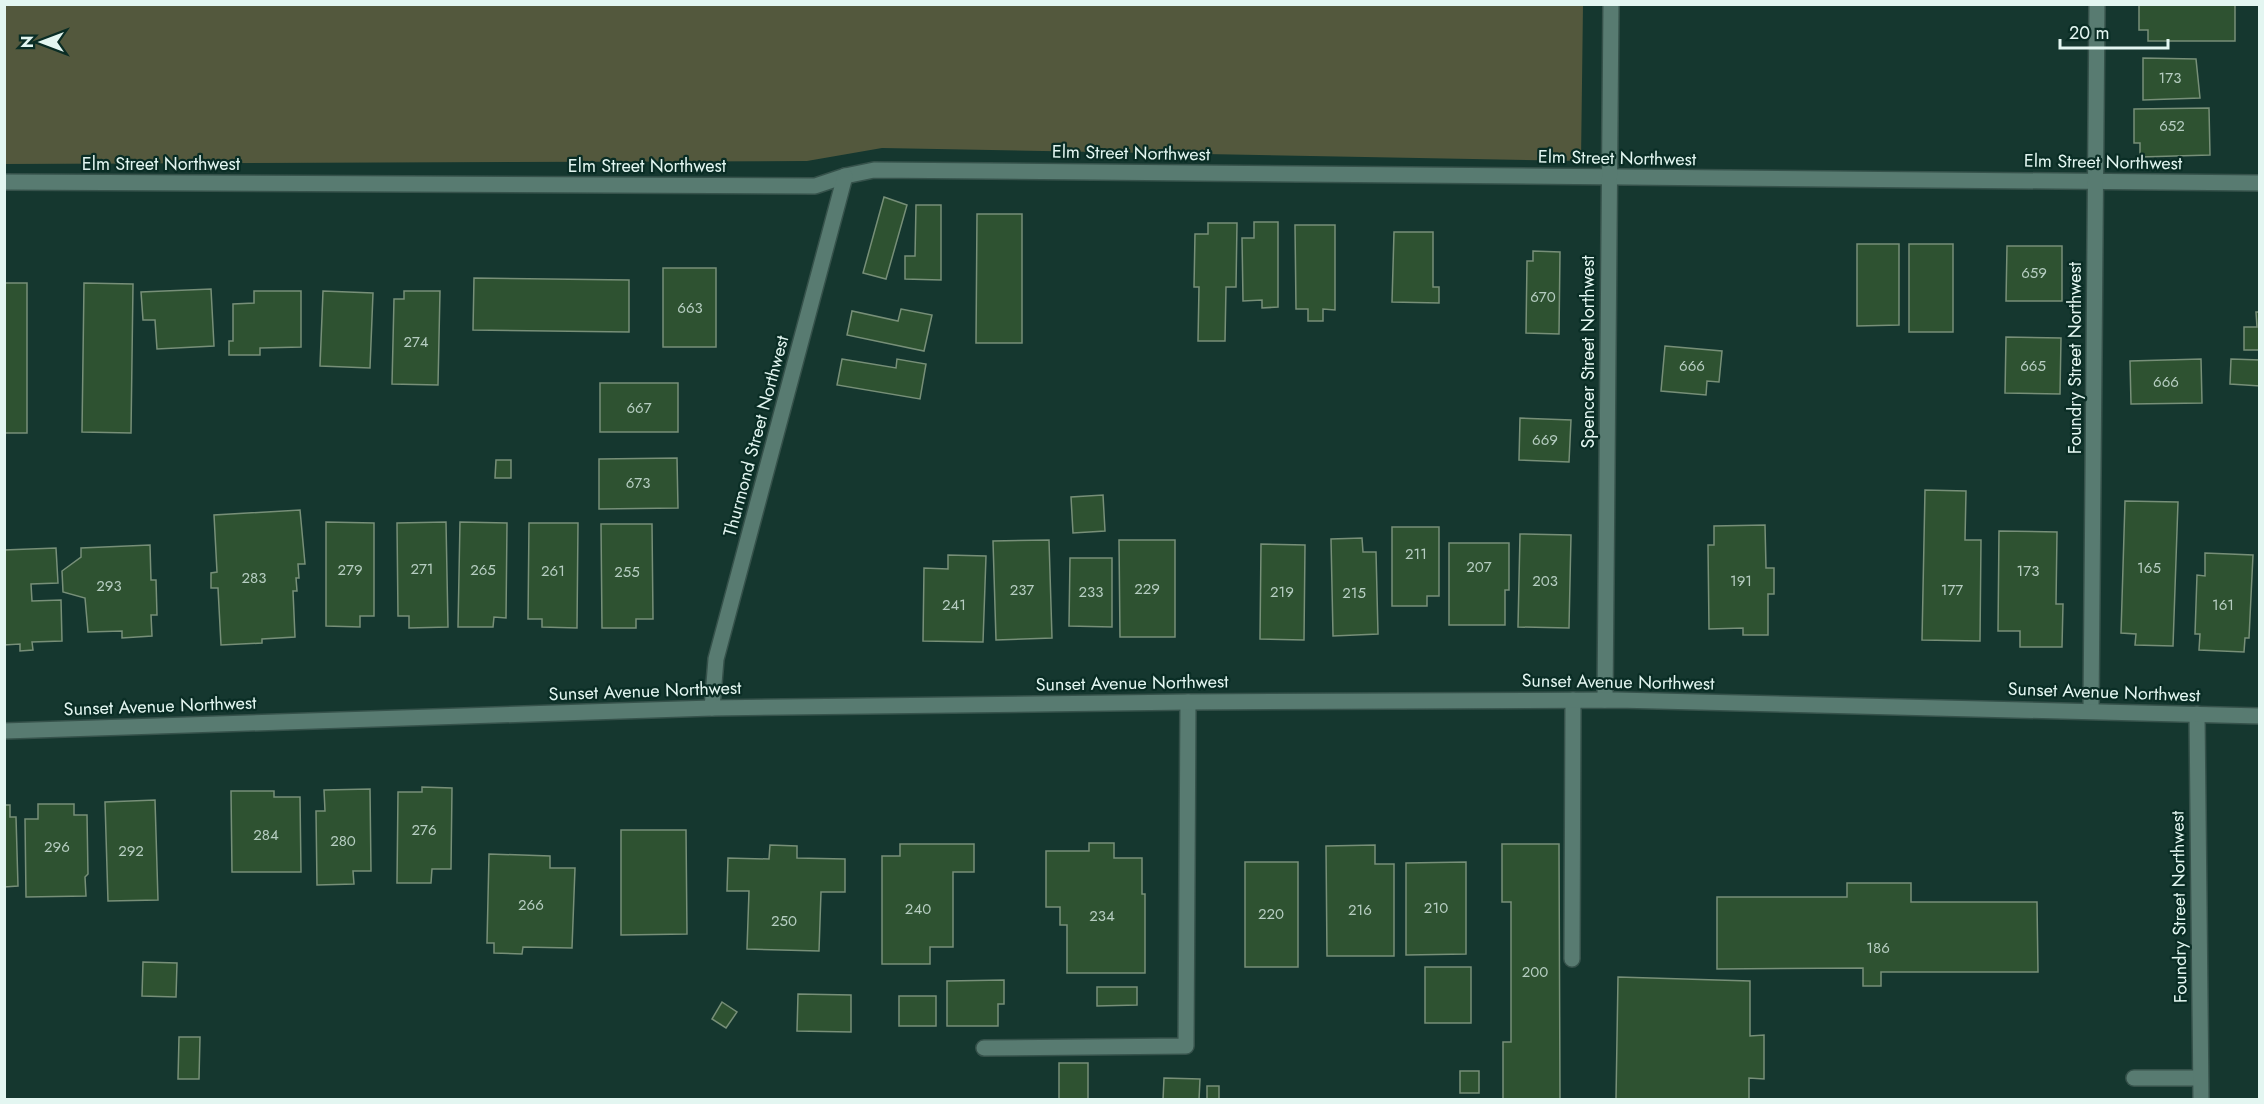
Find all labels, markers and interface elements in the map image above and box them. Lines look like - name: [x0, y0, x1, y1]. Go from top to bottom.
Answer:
- north arrow: [12, 12, 72, 72]
- scale bar: [2060, 12, 2168, 50]
- text: 20 m: [2069, 20, 2109, 46]
- text: N: [16, 36, 39, 48]
- house number: 173: [2159, 67, 2181, 89]
- house number: 652: [2159, 115, 2185, 137]
- street label: Elm Street Northwest: [1052, 139, 1211, 167]
- street label: Elm Street Northwest: [1538, 144, 1697, 172]
- street label: Elm Street Northwest: [2024, 148, 2183, 176]
- street label: Elm Street Northwest: [82, 151, 241, 177]
- street label: Elm Street Northwest: [568, 153, 727, 179]
- street label: Spencer Street Northwest: [1575, 255, 1601, 449]
- street label: Foundry Street Northwest: [2062, 261, 2088, 454]
- house number: 659: [2021, 262, 2047, 284]
- house number: 670: [1530, 286, 1556, 308]
- house number: 663: [677, 297, 703, 319]
- house number: 274: [403, 331, 429, 353]
- street label: Thurmond Street Northwest: [717, 332, 796, 539]
- house number: 666: [1679, 355, 1705, 377]
- house number: 665: [2020, 355, 2046, 377]
- house number: 666: [2153, 371, 2179, 393]
- house number: 667: [626, 397, 652, 419]
- house number: 669: [1532, 429, 1558, 451]
- house number: 673: [626, 472, 650, 494]
- house number: 211: [1405, 543, 1427, 565]
- house number: 207: [1466, 556, 1492, 578]
- house number: 165: [2137, 557, 2161, 579]
- house number: 271: [410, 558, 434, 580]
- house number: 279: [337, 559, 363, 581]
- house number: 265: [470, 559, 496, 581]
- house number: 261: [541, 560, 565, 582]
- house number: 173: [2017, 560, 2039, 582]
- house number: 255: [614, 561, 640, 583]
- house number: 283: [242, 567, 266, 589]
- house number: 203: [1532, 570, 1558, 592]
- house number: 191: [1730, 570, 1752, 592]
- house number: 293: [96, 575, 122, 597]
- house number: 229: [1134, 578, 1160, 600]
- house number: 237: [1010, 579, 1034, 601]
- house number: 177: [1941, 579, 1963, 601]
- house number: 233: [1079, 581, 1103, 603]
- house number: 219: [1270, 581, 1294, 603]
- house number: 215: [1342, 582, 1366, 604]
- house number: 241: [942, 594, 966, 616]
- house number: 161: [2212, 594, 2234, 616]
- street label: Sunset Avenue Northwest: [1521, 667, 1715, 697]
- street label: Sunset Avenue Northwest: [1035, 668, 1229, 698]
- street label: Sunset Avenue Northwest: [548, 675, 743, 707]
- street label: Sunset Avenue Northwest: [2007, 676, 2202, 708]
- street label: Sunset Avenue Northwest: [63, 690, 258, 722]
- street label: Foundry Street Northwest: [2164, 810, 2194, 1003]
- house number: 276: [411, 819, 437, 841]
- house number: 284: [253, 824, 279, 846]
- house number: 280: [330, 830, 356, 852]
- house number: 296: [44, 836, 70, 858]
- house number: 292: [118, 840, 144, 862]
- house number: 266: [518, 894, 544, 916]
- house number: 210: [1424, 897, 1448, 919]
- house number: 240: [905, 898, 931, 920]
- house number: 216: [1348, 899, 1372, 921]
- house number: 220: [1258, 903, 1284, 925]
- house number: 234: [1089, 905, 1115, 927]
- house number: 250: [771, 910, 797, 932]
- house number: 186: [1866, 937, 1890, 959]
- house number: 200: [1522, 961, 1548, 983]

